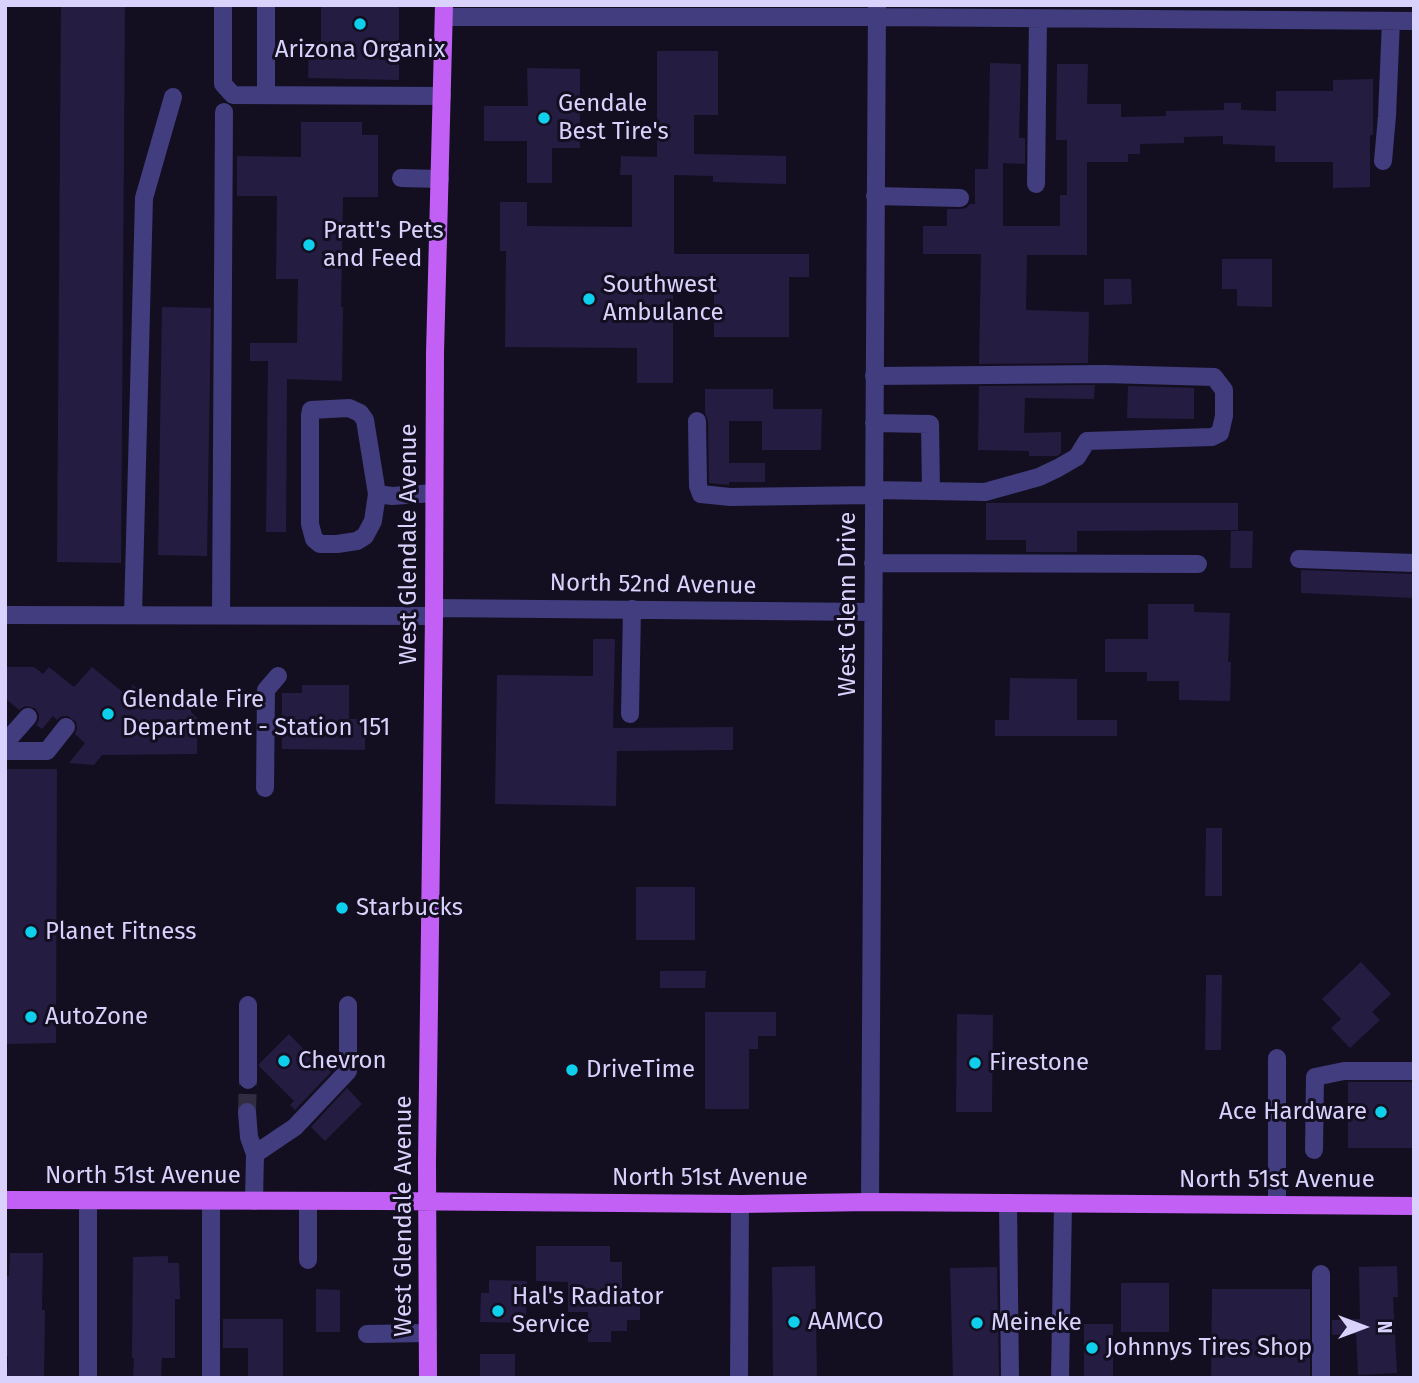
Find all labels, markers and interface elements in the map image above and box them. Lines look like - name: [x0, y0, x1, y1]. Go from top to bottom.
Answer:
- marker: Arizona Organix: [352, 16, 368, 32]
- place label: Arizona Organix: [275, 36, 445, 64]
- place label: Gendale Best Tire's: [558, 90, 669, 146]
- marker: Gendale Best Tire's: [536, 110, 552, 126]
- place label: Pratt's Pets and Feed: [323, 217, 444, 273]
- marker: Pratt's Pets and Feed: [301, 237, 317, 253]
- place label: Southwest Ambulance: [603, 271, 724, 327]
- marker: Southwest Ambulance: [581, 291, 597, 307]
- street label: West Glendale Avenue: [395, 423, 423, 665]
- street label: West Glenn Drive: [834, 512, 862, 696]
- street label: North 52nd Avenue: [549, 569, 757, 601]
- place label: Glendale Fire Department - Station 151: [122, 686, 390, 742]
- marker: Glendale Fire Department - Station 151: [100, 706, 116, 722]
- place label: Starbucks: [356, 894, 463, 922]
- marker: Starbucks: [334, 900, 350, 916]
- place label: Planet Fitness: [45, 918, 197, 946]
- marker: Planet Fitness: [23, 924, 39, 940]
- place label: AutoZone: [45, 1003, 148, 1031]
- marker: AutoZone: [23, 1009, 39, 1025]
- place label: Chevron: [298, 1047, 387, 1075]
- place label: Firestone: [989, 1049, 1089, 1077]
- marker: Chevron: [276, 1053, 292, 1069]
- marker: Firestone: [967, 1055, 983, 1071]
- place label: DriveTime: [586, 1056, 695, 1084]
- marker: DriveTime: [564, 1062, 580, 1078]
- street label: West Glendale Avenue: [390, 1095, 418, 1337]
- place label: Ace Hardware: [1219, 1098, 1367, 1126]
- marker: Ace Hardware: [1373, 1104, 1389, 1120]
- street label: North 51st Avenue: [45, 1162, 241, 1190]
- street label: North 51st Avenue: [612, 1164, 808, 1192]
- street label: North 51st Avenue: [1179, 1166, 1375, 1194]
- place label: Hal's Radiator Service: [512, 1283, 663, 1339]
- north arrow: [1328, 1292, 1398, 1362]
- marker: Hal's Radiator Service: [490, 1303, 506, 1319]
- place label: AAMCO: [808, 1308, 884, 1336]
- place label: Meineke: [991, 1309, 1082, 1337]
- marker: AAMCO: [786, 1314, 802, 1330]
- marker: Meineke: [969, 1315, 985, 1331]
- text: N: [1373, 1321, 1396, 1333]
- place label: Johnnys Tires Shop: [1106, 1334, 1312, 1362]
- marker: Johnnys Tires Shop: [1084, 1340, 1100, 1356]

